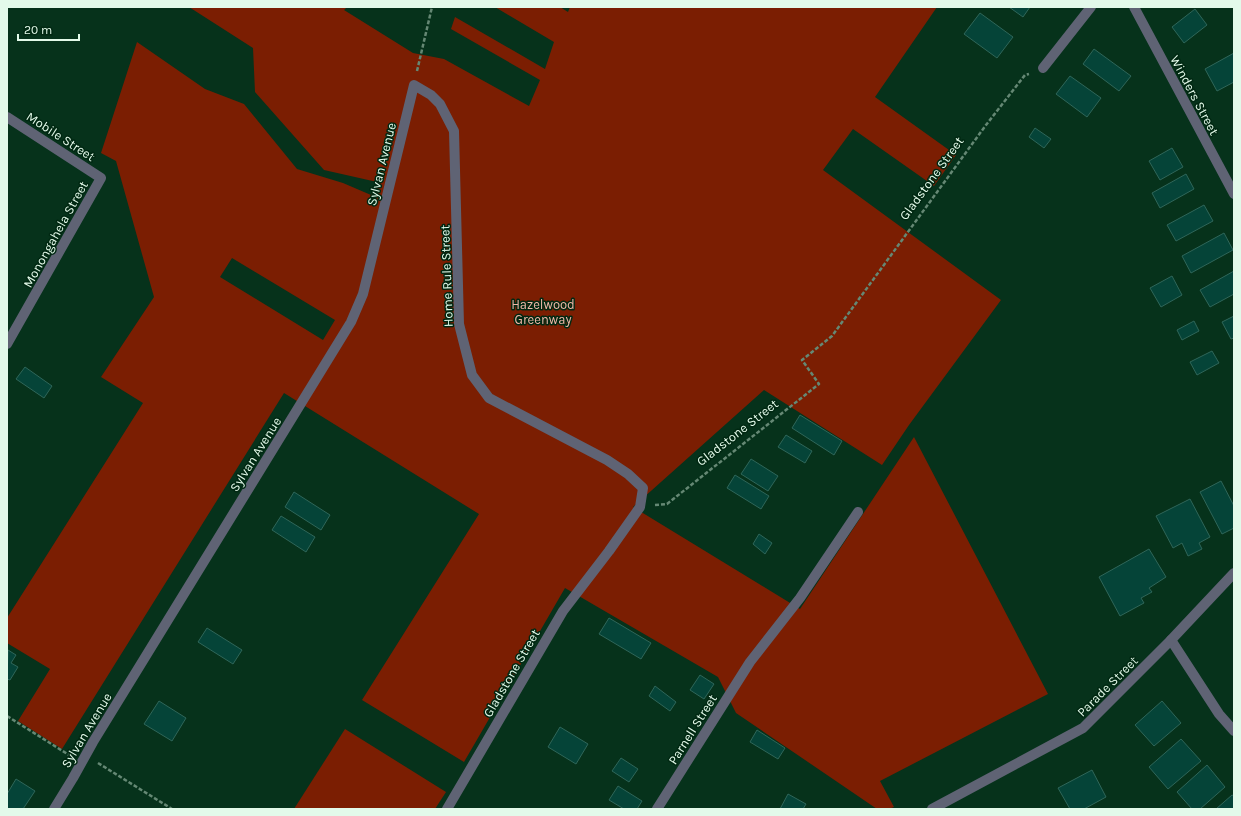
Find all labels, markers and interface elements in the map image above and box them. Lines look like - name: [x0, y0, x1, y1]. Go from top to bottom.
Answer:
- scale bar: [18, 16, 79, 42]
- text: 20 m: [24, 23, 52, 37]
- street label: Winders Street: [1167, 53, 1222, 138]
- street label: Mobile Street: [24, 109, 98, 164]
- street label: Sylvan Avenue: [364, 121, 399, 207]
- street label: Gladstone Street: [896, 134, 967, 223]
- street label: Monongahela Street: [20, 178, 91, 290]
- street label: Home Rule Street: [437, 224, 456, 328]
- park label: Hazelwood Greenway: [511, 297, 575, 327]
- street label: Gladstone Street: [694, 396, 781, 469]
- street label: Sylvan Avenue: [227, 414, 284, 494]
- street label: Gladstone Street: [480, 627, 543, 720]
- street label: Parade Street: [1074, 653, 1141, 720]
- street label: Sylvan Avenue: [58, 690, 115, 771]
- street label: Parnell Street: [665, 691, 720, 767]

